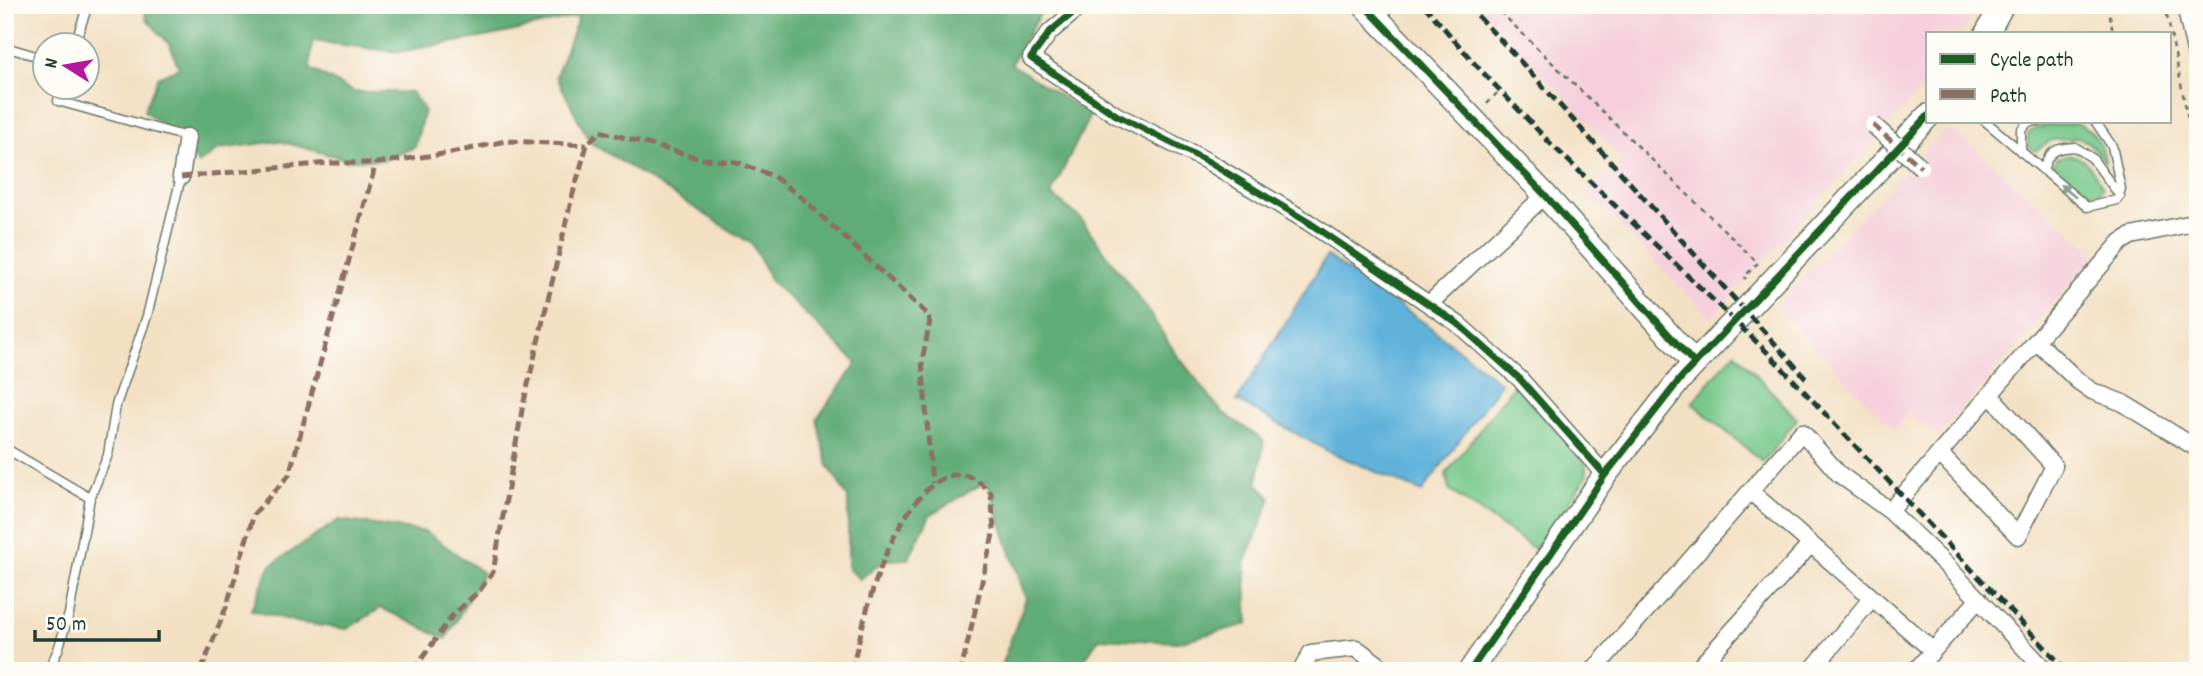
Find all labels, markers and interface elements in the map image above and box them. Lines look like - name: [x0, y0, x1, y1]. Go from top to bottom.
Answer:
- north arrow: [32, 32, 102, 102]
- legend: [1926, 32, 2172, 122]
- text: Cycle path: [1990, 47, 2073, 77]
- text: N: [39, 56, 67, 71]
- text: Path: [1990, 83, 2027, 113]
- one-way arrow: [2059, 183, 2077, 199]
- scale bar: [35, 599, 159, 643]
- text: 50 m: [46, 611, 86, 641]

